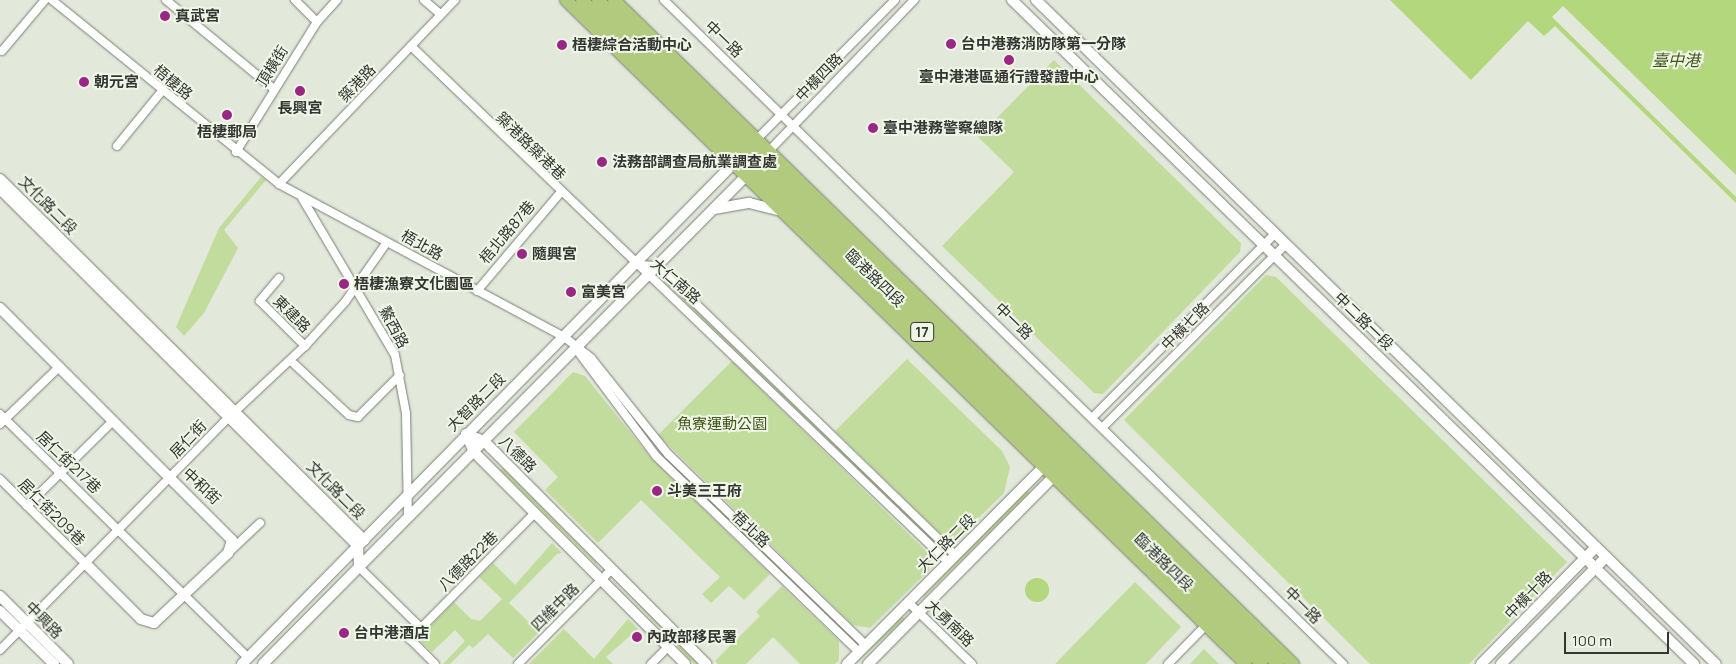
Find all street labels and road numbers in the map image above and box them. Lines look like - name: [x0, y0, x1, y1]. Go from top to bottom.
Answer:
- street label: 中一路: [702, 17, 746, 61]
- street label: 頂橫街: [252, 42, 292, 90]
- street label: 中橫四路: [792, 49, 846, 105]
- street label: 梧棲路: [150, 61, 196, 103]
- street label: 築港路: [335, 61, 379, 105]
- street label: 築港路築港巷: [492, 108, 570, 184]
- street label: 文化路二段: [15, 172, 81, 238]
- street label: 梧北路87巷: [476, 197, 538, 267]
- street label: 梧北路: [398, 226, 446, 264]
- street label: 臨港路四段: [842, 245, 908, 311]
- street label: 大仁南路: [647, 255, 705, 307]
- street label: 中二路一段: [1331, 288, 1397, 354]
- street label: 東建路: [270, 292, 314, 336]
- street label: 中橫七路: [1157, 298, 1213, 354]
- street label: 中一路: [992, 299, 1036, 343]
- street label: 鰲西路: [375, 303, 413, 351]
- road number: 17: [910, 321, 934, 344]
- street label: 大智路二段: [443, 369, 509, 435]
- street label: 居仁街: [166, 417, 210, 461]
- street label: 居仁街217巷: [33, 427, 105, 497]
- street label: 八德路: [496, 432, 540, 476]
- street label: 文化路二段: [303, 457, 369, 523]
- street label: 中和街: [179, 464, 225, 508]
- street label: 居仁街209巷: [15, 475, 89, 549]
- street label: 梧北路: [729, 507, 773, 551]
- street label: 大仁路二段: [913, 510, 979, 576]
- street label: 八德路22巷: [434, 527, 502, 595]
- street label: 臨港路四段: [1131, 529, 1197, 595]
- street label: 中橫十路: [1501, 567, 1555, 623]
- street label: 四維中路: [527, 579, 583, 635]
- street label: 中一路: [1281, 583, 1325, 627]
- street label: 大勇南路: [922, 596, 978, 650]
- street label: 中興路: [22, 598, 66, 642]

